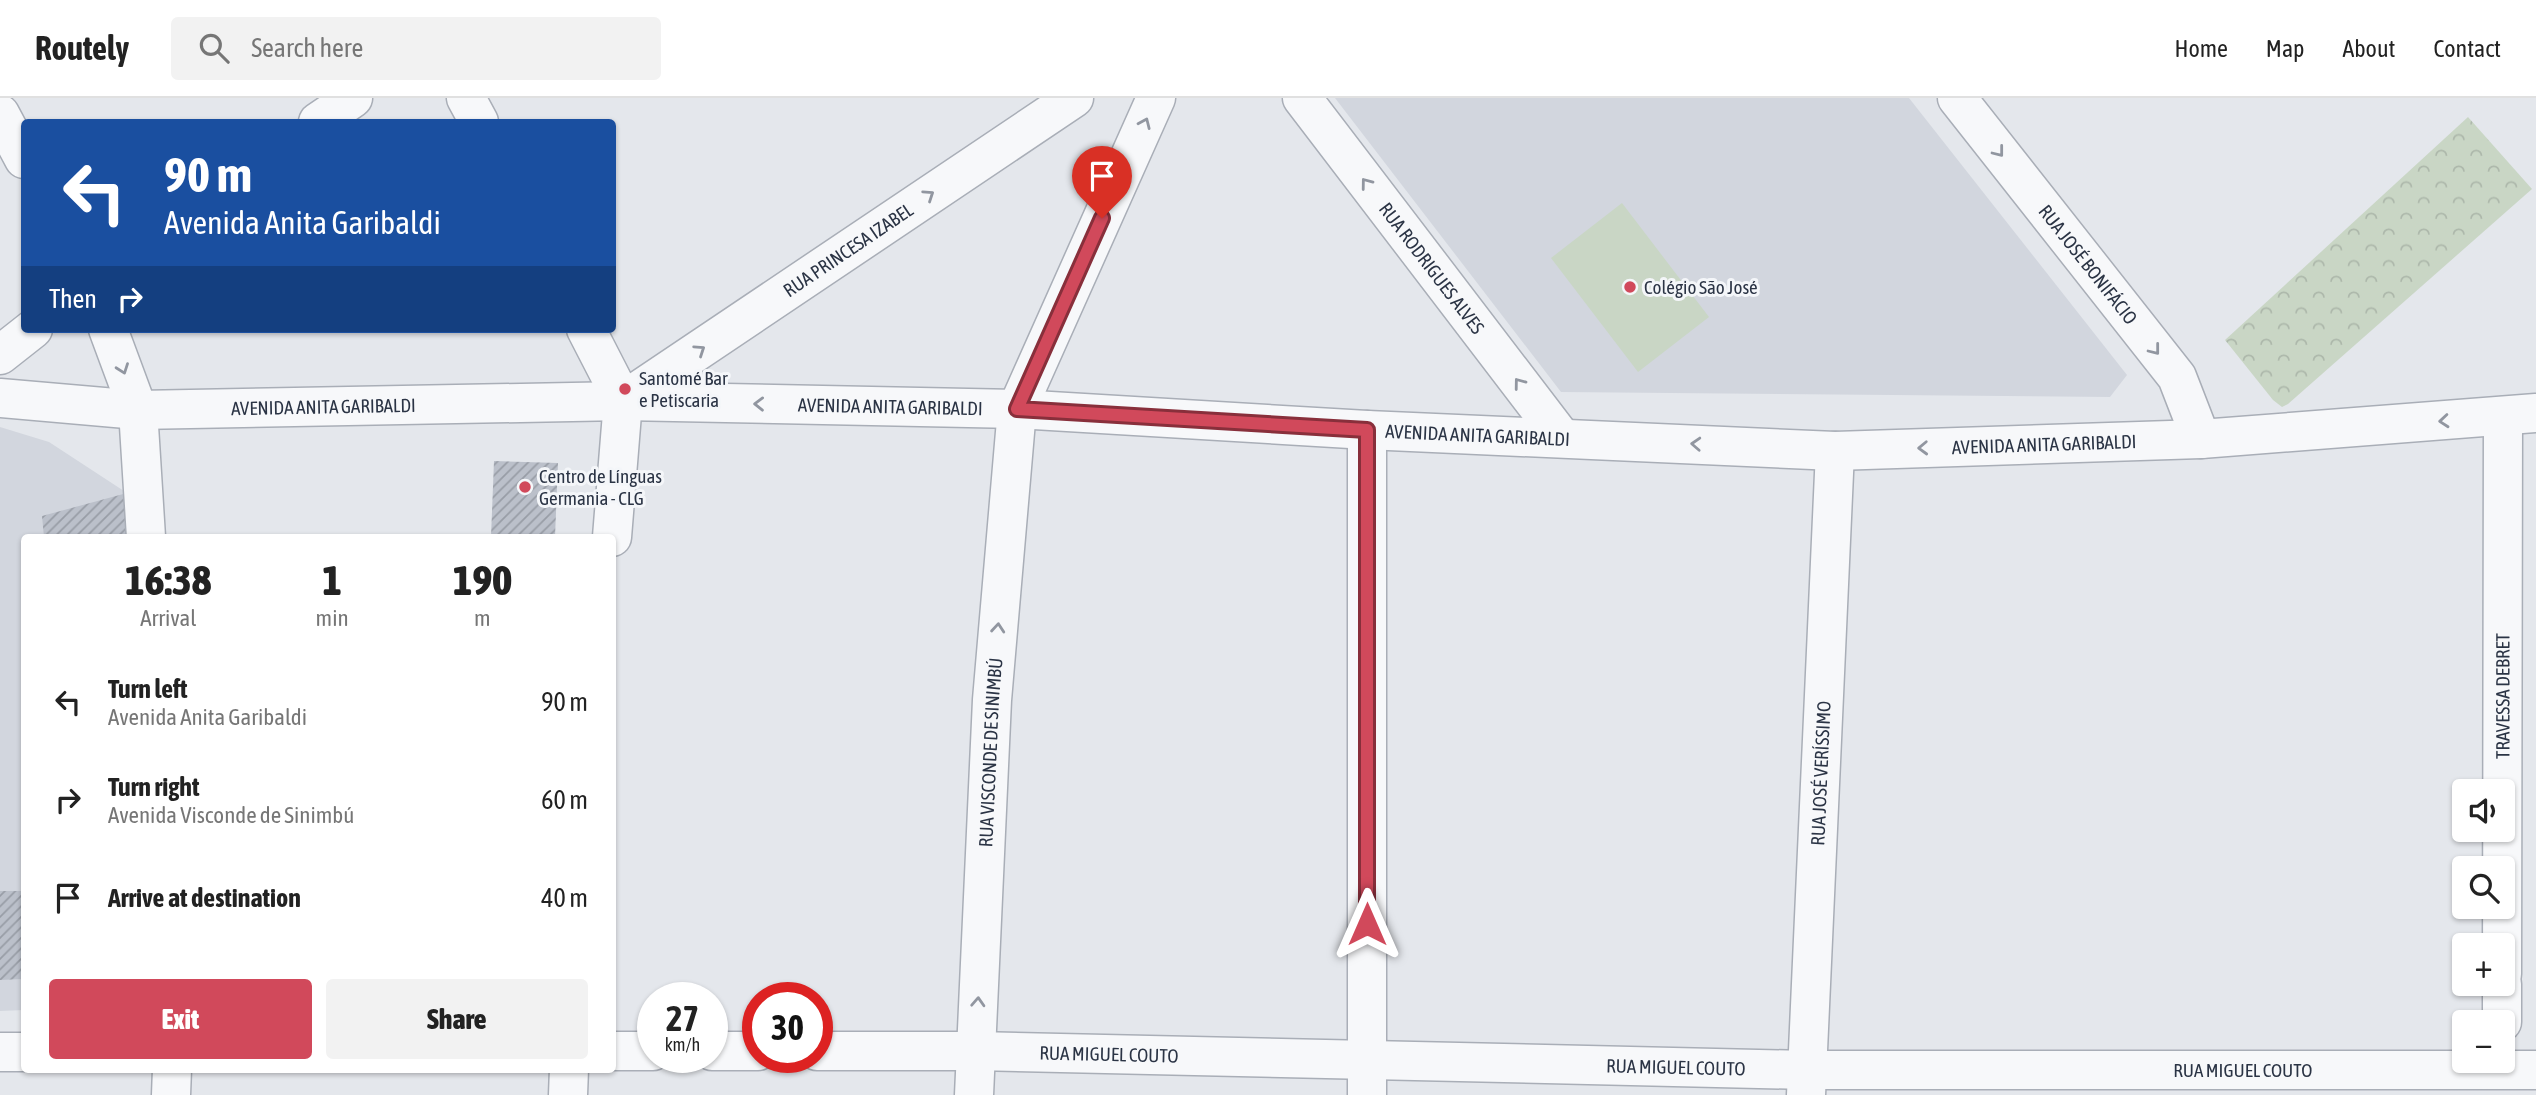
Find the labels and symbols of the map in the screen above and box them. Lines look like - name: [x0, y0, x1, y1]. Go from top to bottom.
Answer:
- one-way arrow: [1137, 118, 1151, 130]
- one-way arrow: [1991, 143, 2003, 156]
- pin: [1072, 146, 1132, 218]
- one-way arrow: [1362, 178, 1375, 190]
- one-way arrow: [922, 190, 935, 203]
- street label: RUA PRINCESA IZABEL: [779, 198, 917, 301]
- street label: RUA RODRIGUES ALVES: [1375, 198, 1489, 338]
- street label: RUA JOSÉ BONIFÁCIO: [2034, 200, 2142, 329]
- place label: Colégio São José: [1644, 276, 1758, 298]
- marker: Colégio São José: [1622, 279, 1638, 295]
- one-way arrow: [2146, 342, 2159, 354]
- one-way arrow: [692, 345, 705, 358]
- one-way arrow: [115, 363, 129, 375]
- place label: Santomé Bar e Petiscaria: [639, 367, 728, 411]
- one-way arrow: [1515, 378, 1528, 391]
- marker: Santomé Bar e Petiscaria: [617, 381, 633, 397]
- street label: AVENIDA ANITA GARIBALDI: [231, 394, 416, 419]
- street label: AVENIDA ANITA GARIBALDI: [798, 394, 983, 419]
- one-way arrow: [753, 396, 763, 412]
- one-way arrow: [2438, 413, 2449, 428]
- street label: AVENIDA ANITA GARIBALDI: [1385, 420, 1570, 450]
- street label: AVENIDA ANITA GARIBALDI: [1951, 430, 2137, 458]
- one-way arrow: [1690, 437, 1701, 452]
- one-way arrow: [1917, 441, 1928, 456]
- place label: Centro de Línguas Germania - CLG: [539, 465, 662, 509]
- marker: Centro de Línguas Germania - CLG: [517, 479, 533, 495]
- one-way arrow: [990, 623, 1005, 634]
- street label: TRAVESSA DEBRET: [2491, 632, 2514, 759]
- street label: RUA VISCONDE DE SINIMBÚ: [974, 657, 1007, 848]
- street label: RUA JOSÉ VERÍSSIMO: [1806, 700, 1835, 846]
- position arrow: [1330, 887, 1404, 961]
- speed limit sign: 30: [742, 982, 833, 1073]
- one-way arrow: [970, 997, 985, 1008]
- street label: RUA MIGUEL COUTO: [1039, 1041, 1179, 1067]
- street label: RUA MIGUEL COUTO: [1606, 1054, 1746, 1080]
- street label: RUA MIGUEL COUTO: [2173, 1059, 2312, 1081]

